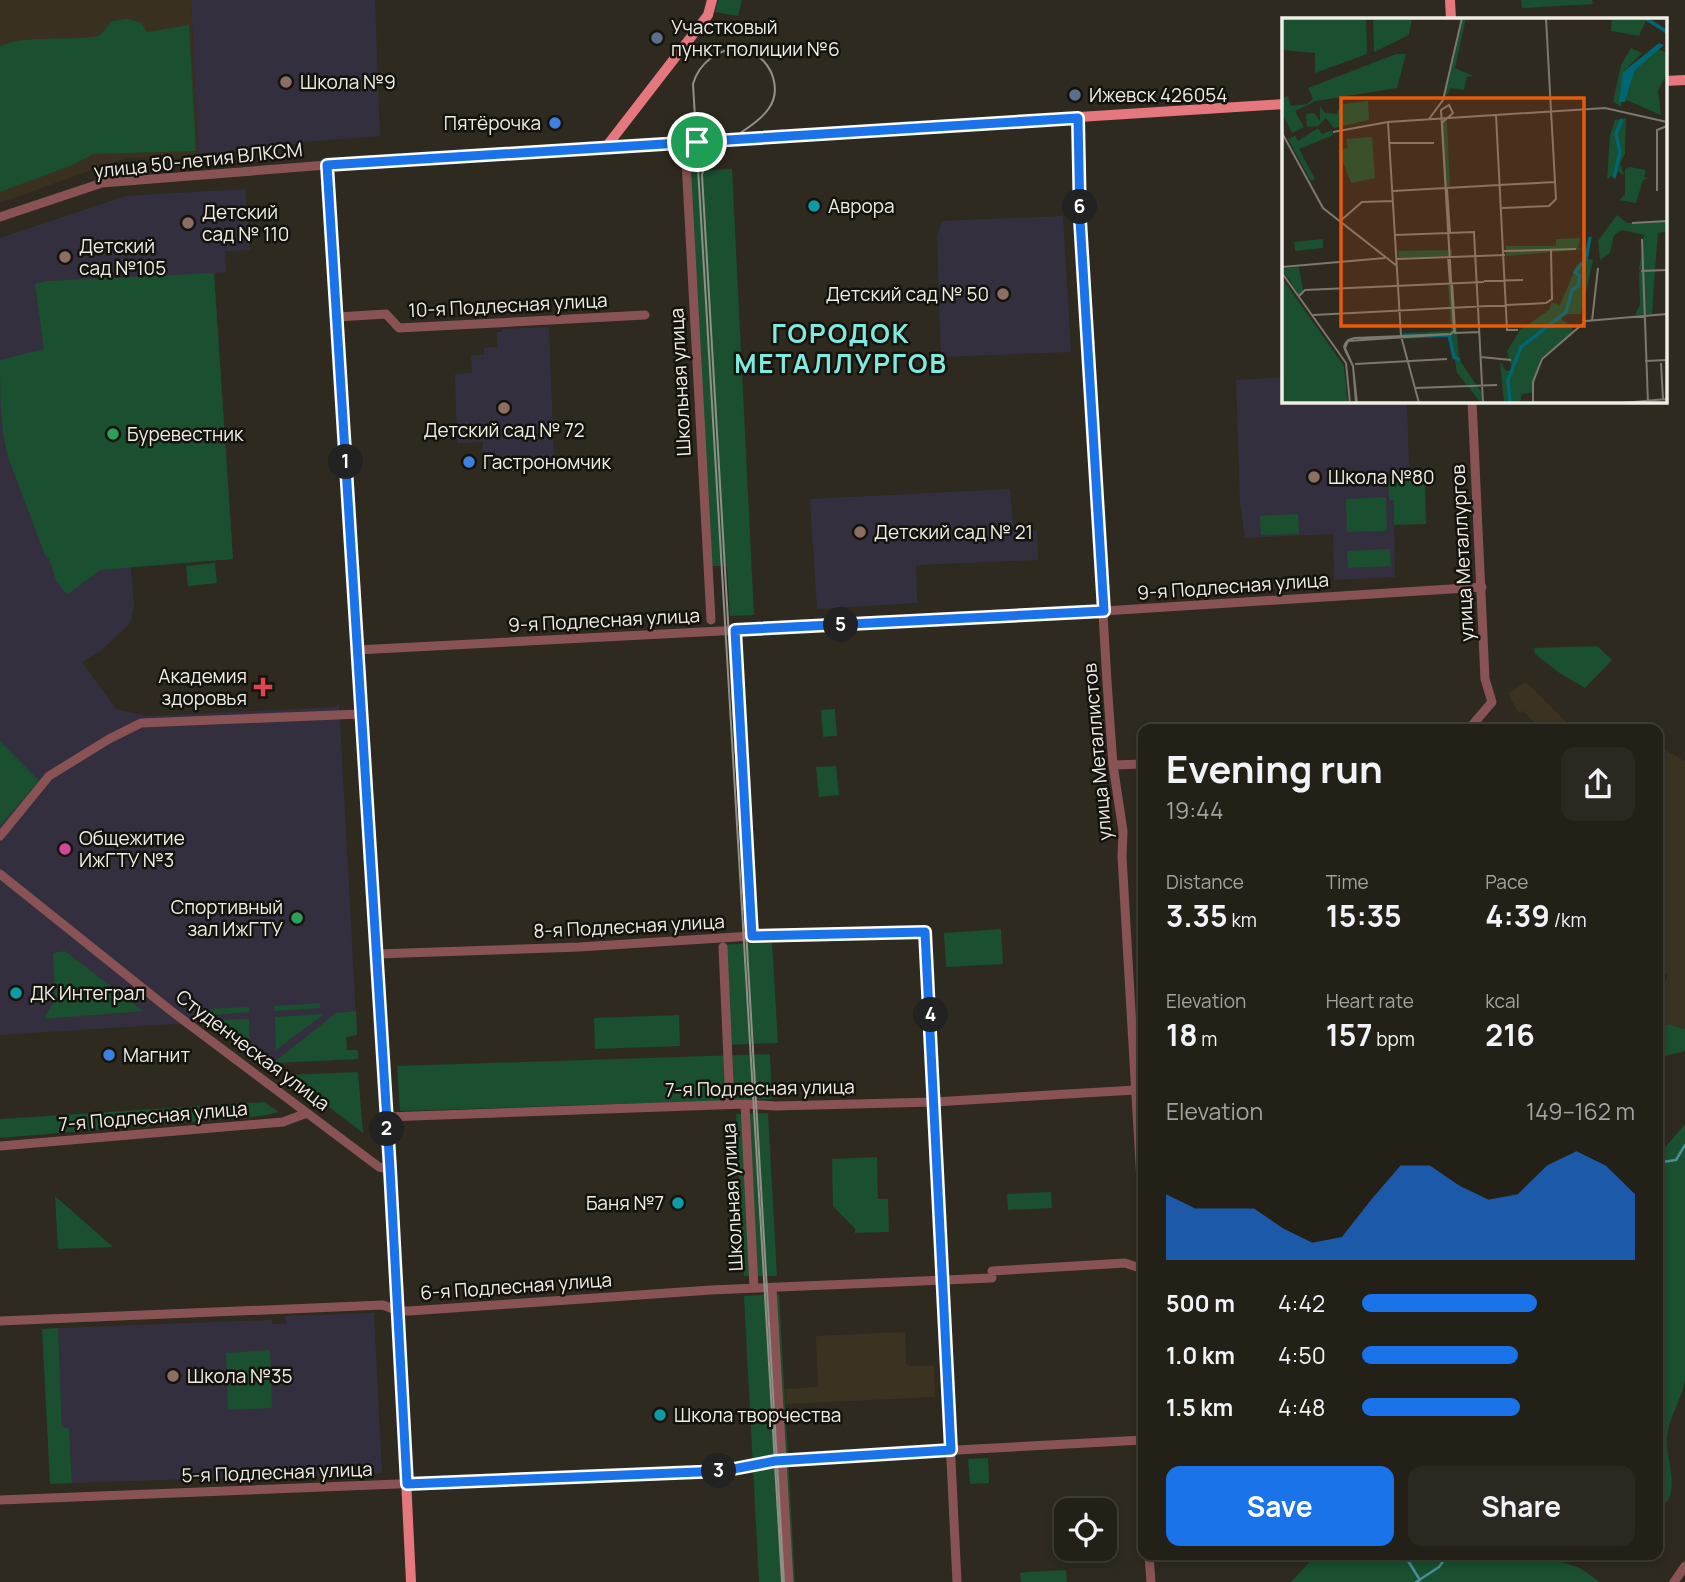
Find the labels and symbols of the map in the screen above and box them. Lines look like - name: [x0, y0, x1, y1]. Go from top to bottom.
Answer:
- place label: Участковый пункт полиции №6: [671, 14, 840, 62]
- inset map: [1282, 18, 1668, 402]
- marker: Участковый пункт полиции №6: [649, 30, 665, 46]
- place label: Школа №9: [300, 69, 396, 95]
- marker: Школа №9: [278, 74, 294, 90]
- place label: Ижевск 426054: [1089, 82, 1228, 108]
- marker: Ижевск 426054: [1067, 87, 1083, 103]
- place label: Пятёрочка: [444, 110, 541, 136]
- pin: [667, 112, 727, 172]
- marker: Пятёрочка: [547, 115, 563, 131]
- street label: улица 50-летия ВЛКСМ: [92, 136, 304, 184]
- pin: 6: [1062, 190, 1098, 224]
- place label: Аврора: [828, 193, 895, 219]
- marker: Аврора: [806, 198, 822, 214]
- place label: Детский сад № 110: [202, 199, 289, 247]
- marker: Детский сад № 110: [180, 215, 196, 231]
- place label: Детский сад №105: [79, 233, 166, 281]
- marker: Детский сад №105: [57, 249, 73, 265]
- place label: Детский сад № 50: [826, 281, 989, 307]
- marker: Детский сад № 50: [995, 286, 1011, 302]
- street label: 10-я Подлесная улица: [408, 287, 608, 323]
- street label: Школьная улица: [663, 307, 697, 457]
- district label: ГОРОДОК МЕТАЛЛУРГОВ: [734, 315, 948, 381]
- marker: Детский сад № 72: [496, 400, 512, 416]
- place label: Детский сад № 72: [423, 417, 585, 443]
- place label: Буревестник: [127, 421, 244, 447]
- marker: Буревестник: [105, 426, 121, 442]
- pin: 1: [328, 444, 364, 480]
- place label: Гастрономчик: [483, 449, 611, 475]
- marker: Гастрономчик: [461, 454, 477, 470]
- place label: Школа №80: [1328, 464, 1435, 490]
- street label: улица Металлургов: [1444, 464, 1480, 642]
- marker: Школа №80: [1306, 469, 1322, 485]
- place label: Детский сад № 21: [874, 519, 1033, 545]
- marker: Детский сад № 21: [852, 524, 868, 540]
- street label: 9-я Подлесная улица: [1136, 566, 1330, 606]
- street label: 9-я Подлесная улица: [507, 602, 701, 638]
- pin: 5: [824, 608, 858, 642]
- street label: улица Металлистов: [1076, 662, 1118, 842]
- place label: Академия здоровья: [158, 663, 247, 711]
- marker: Академия здоровья: [253, 677, 273, 697]
- place label: Общежитие ИжГТУ №3: [79, 825, 185, 873]
- marker: Общежитие ИжГТУ №3: [57, 841, 73, 857]
- place label: Спортивный зал ИжГТУ: [171, 894, 283, 942]
- street label: 8-я Подлесная улица: [533, 908, 725, 944]
- marker: Спортивный зал ИжГТУ: [289, 910, 305, 926]
- place label: ДК Интеграл: [30, 980, 145, 1006]
- street label: Студенческая улица: [171, 984, 335, 1116]
- marker: ДК Интеграл: [8, 985, 24, 1001]
- pin: 4: [914, 998, 948, 1032]
- place label: Магнит: [123, 1042, 190, 1068]
- marker: Магнит: [101, 1047, 117, 1063]
- street label: 7-я Подлесная улица: [665, 1073, 855, 1103]
- street label: 7-я Подлесная улица: [57, 1095, 249, 1137]
- pin: 2: [370, 1112, 404, 1146]
- street label: Школьная улица: [715, 1122, 749, 1272]
- place label: Баня №7: [586, 1190, 664, 1216]
- marker: Баня №7: [670, 1195, 686, 1211]
- street label: 6-я Подлесная улица: [419, 1266, 613, 1306]
- place label: Школа №35: [187, 1363, 293, 1389]
- marker: Школа №35: [165, 1368, 181, 1384]
- place label: Школа творчества: [674, 1402, 841, 1428]
- marker: Школа творчества: [652, 1407, 668, 1423]
- pin: 3: [702, 1454, 736, 1488]
- street label: 5-я Подлесная улица: [181, 1456, 373, 1488]

